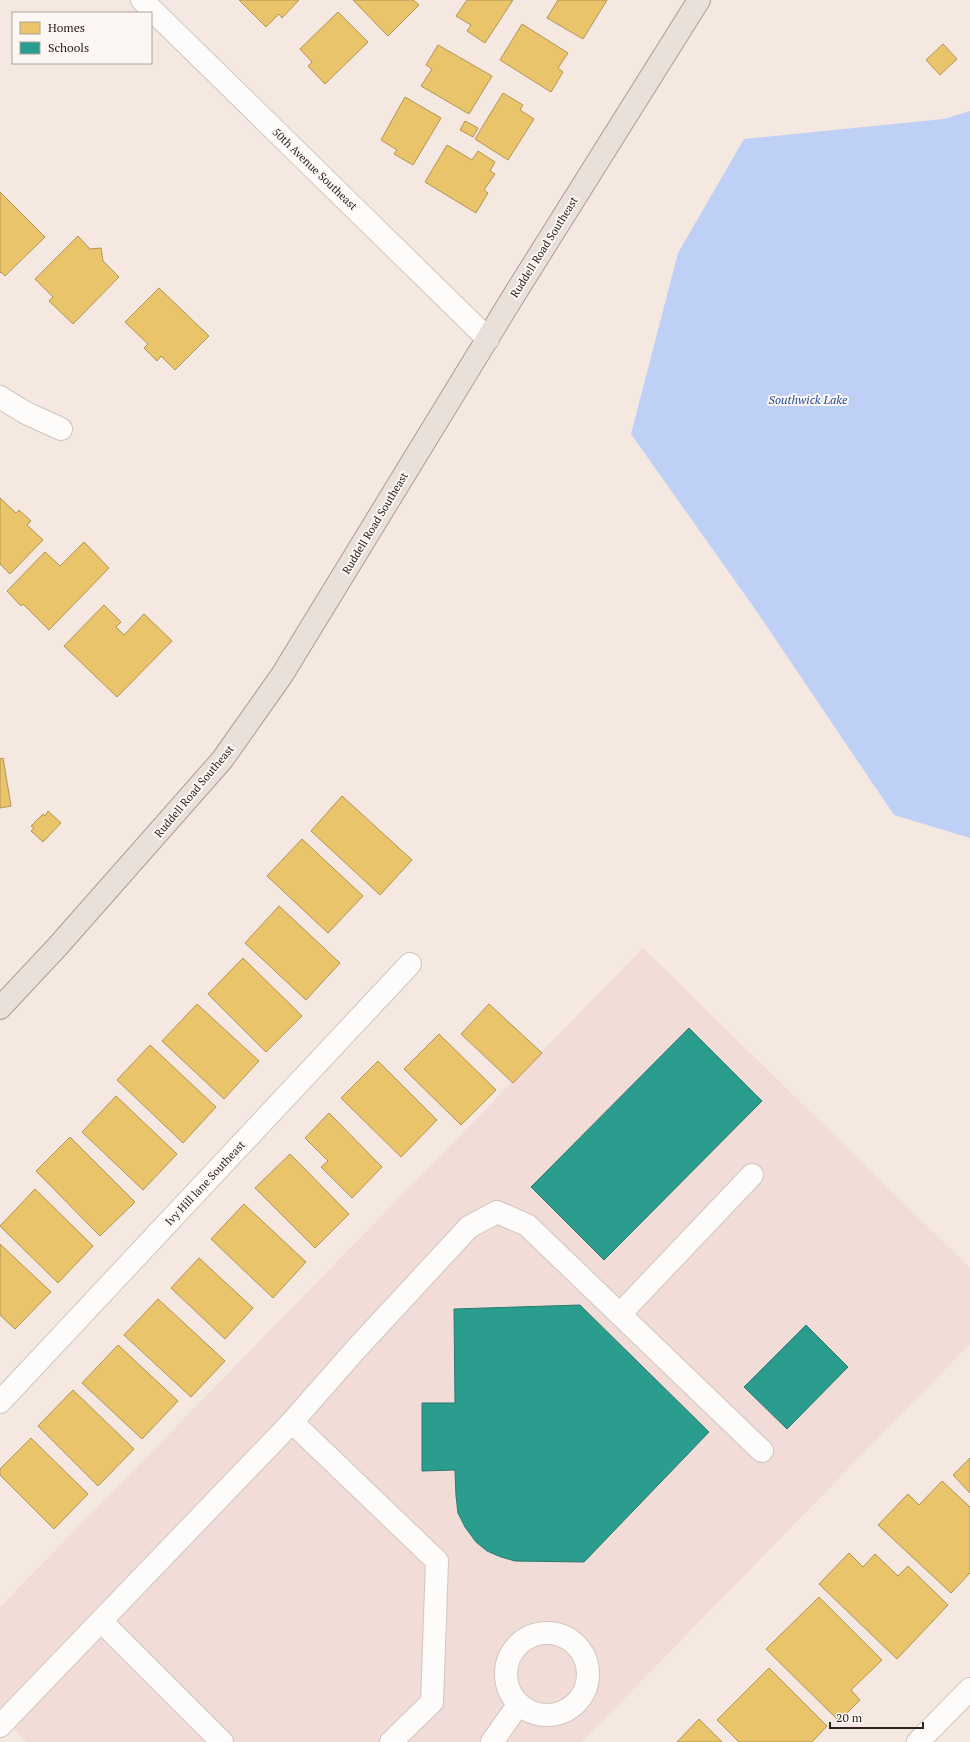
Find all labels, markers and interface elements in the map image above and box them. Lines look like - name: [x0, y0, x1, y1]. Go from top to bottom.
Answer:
- legend: [12, 12, 152, 64]
- text: Homes: [48, 20, 85, 35]
- text: Schools: [48, 40, 89, 55]
- street label: 50th Avenue Southeast: [270, 125, 360, 213]
- street label: Ruddell Road Southeast: [507, 194, 581, 300]
- water label: Southwick Lake: [769, 392, 848, 407]
- street label: Ruddell Road Southeast: [339, 470, 411, 576]
- street label: Ruddell Road Southeast: [151, 742, 237, 840]
- street label: Ivy Hill lane Southeast: [162, 1138, 248, 1228]
- scale bar: [830, 1704, 923, 1730]
- text: 20 m: [836, 1710, 863, 1725]

